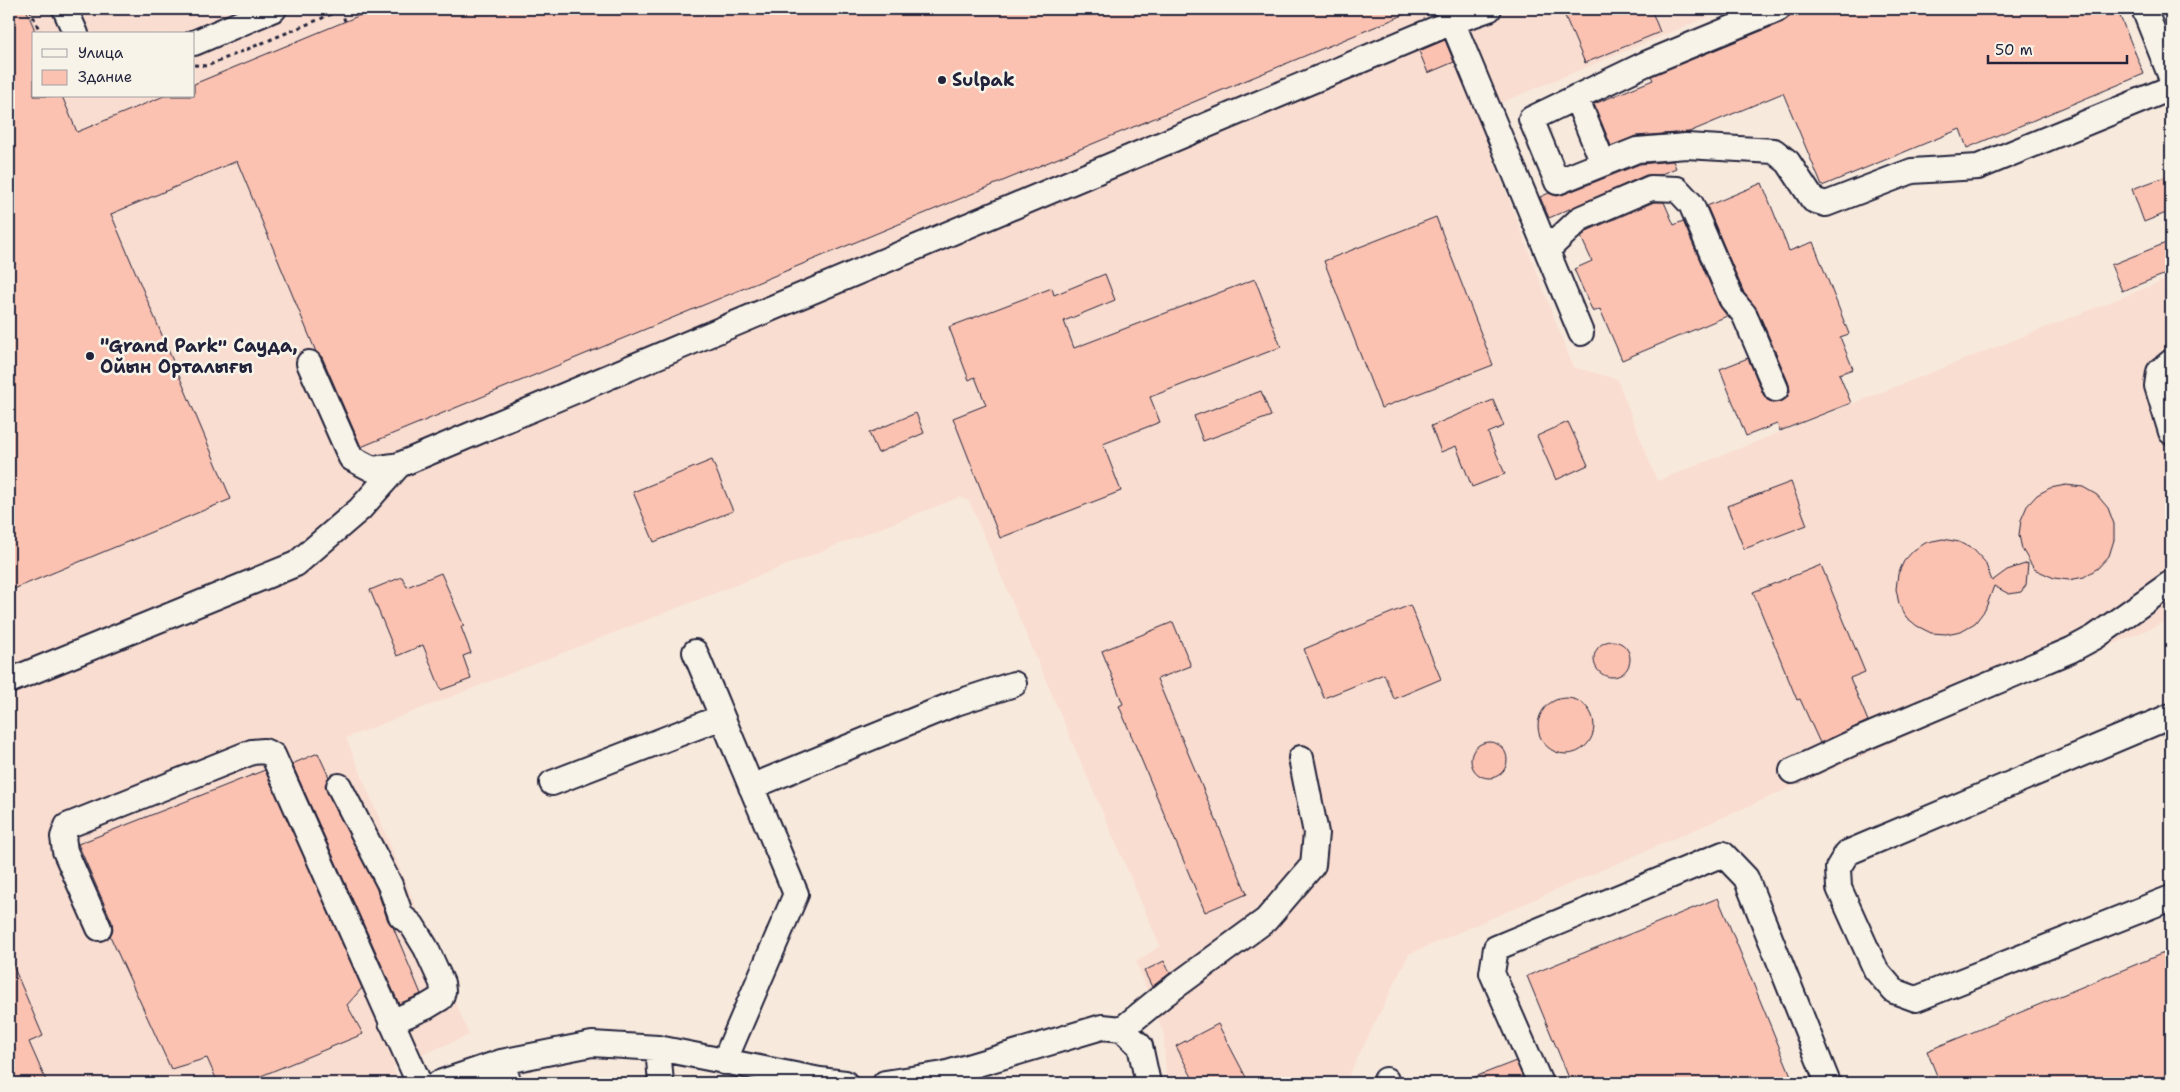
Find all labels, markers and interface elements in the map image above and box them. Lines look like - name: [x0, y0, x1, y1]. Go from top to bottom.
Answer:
- legend: [32, 32, 195, 98]
- scale bar: [1988, 32, 2126, 64]
- text: 50 m: [1995, 40, 2033, 60]
- text: Улица: [78, 43, 124, 63]
- text: Здание: [78, 67, 132, 87]
- place label: Sulpak: [952, 68, 1015, 92]
- marker: Sulpak: [936, 74, 948, 86]
- place label: "Grand Park" Сауда, Ойын Орталығы: [100, 334, 298, 379]
- marker: "Grand Park" Сауда, Ойын Орталығы: [84, 350, 96, 362]

